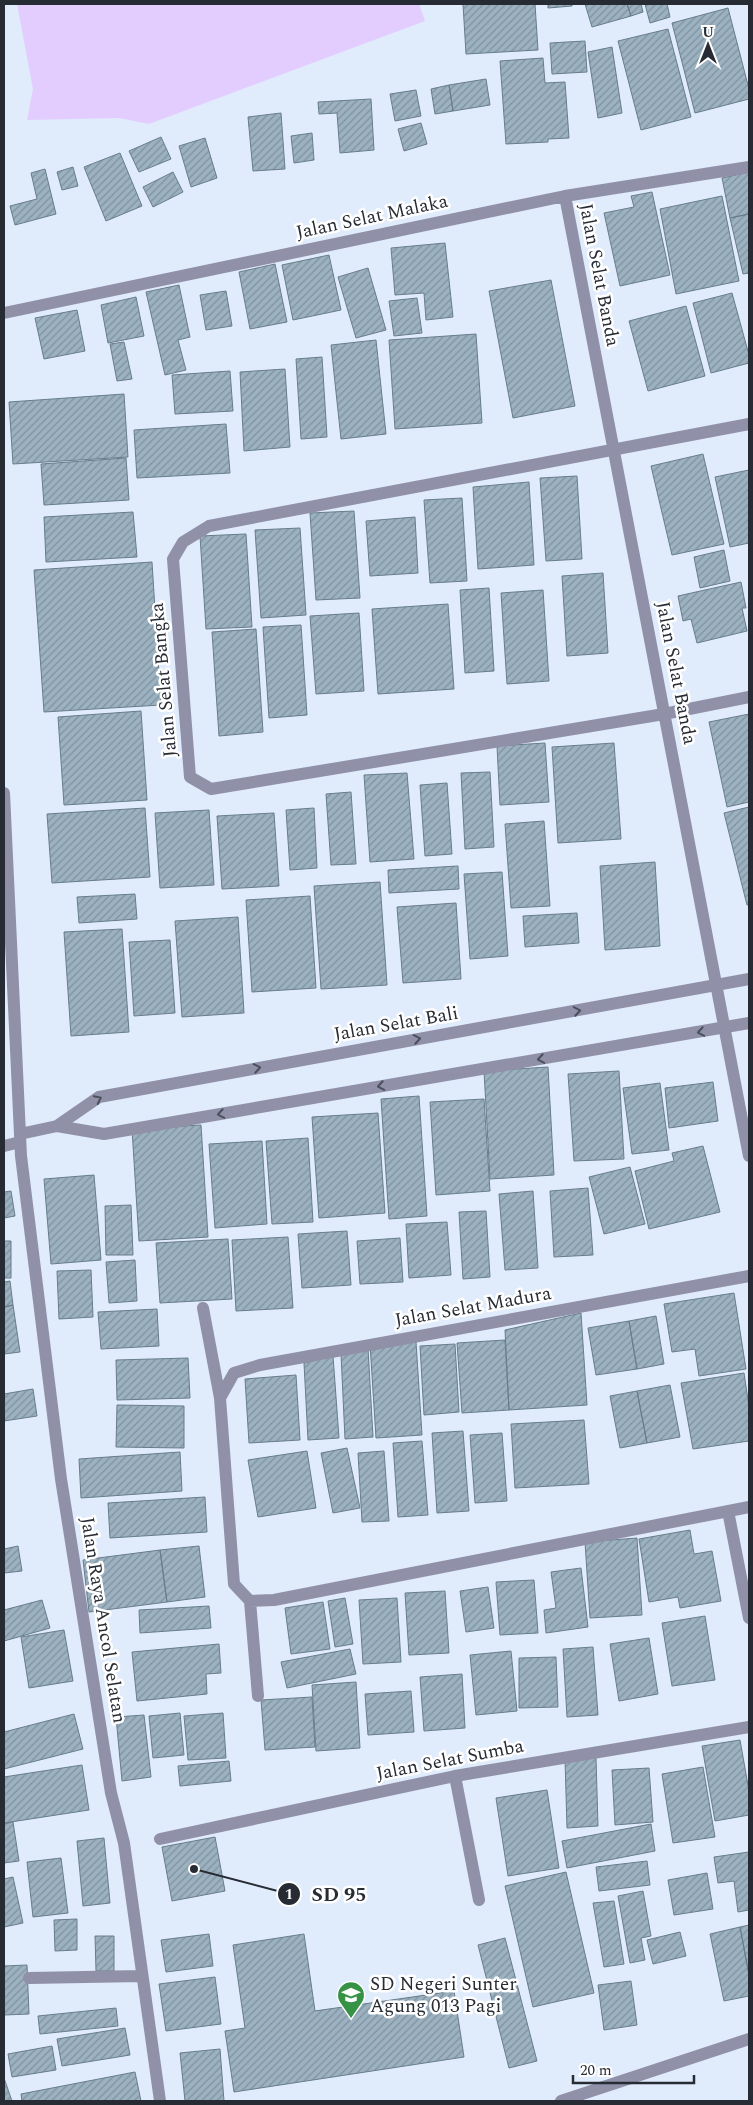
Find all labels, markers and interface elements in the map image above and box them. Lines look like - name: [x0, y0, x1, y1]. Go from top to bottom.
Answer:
- north arrow: [683, 20, 733, 70]
- text: U: [702, 22, 714, 43]
- street label: Jalan Selat Malaka: [293, 187, 451, 247]
- street label: Jalan Selat Banda: [571, 201, 627, 350]
- street label: Jalan Selat Banda: [648, 599, 704, 748]
- street label: Jalan Selat Bangka: [143, 601, 185, 759]
- street label: Jalan Selat Bali: [331, 999, 461, 1049]
- one-way arrow: [572, 1006, 581, 1016]
- one-way arrow: [697, 1026, 706, 1036]
- one-way arrow: [412, 1035, 421, 1045]
- one-way arrow: [537, 1054, 545, 1064]
- one-way arrow: [252, 1064, 261, 1074]
- one-way arrow: [377, 1081, 385, 1091]
- one-way arrow: [92, 1095, 101, 1105]
- one-way arrow: [216, 1108, 225, 1118]
- street label: Jalan Selat Madura: [392, 1279, 554, 1335]
- street label: Jalan Raya Ancol Selatan: [72, 1515, 134, 1725]
- street label: Jalan Selat Sumba: [374, 1731, 527, 1789]
- callout: SD 95: [276, 1876, 376, 1911]
- text: SD 95: [312, 1880, 366, 1910]
- text: 1: [285, 1883, 293, 1906]
- place label: SD Negeri Sunter Agung 013 Pagi: [370, 1970, 517, 2021]
- school or university icon: SD Negeri Sunter Agung 013 Pagi: [336, 1980, 366, 2019]
- scale bar: [573, 2052, 694, 2084]
- text: 20 m: [580, 2059, 612, 2082]

